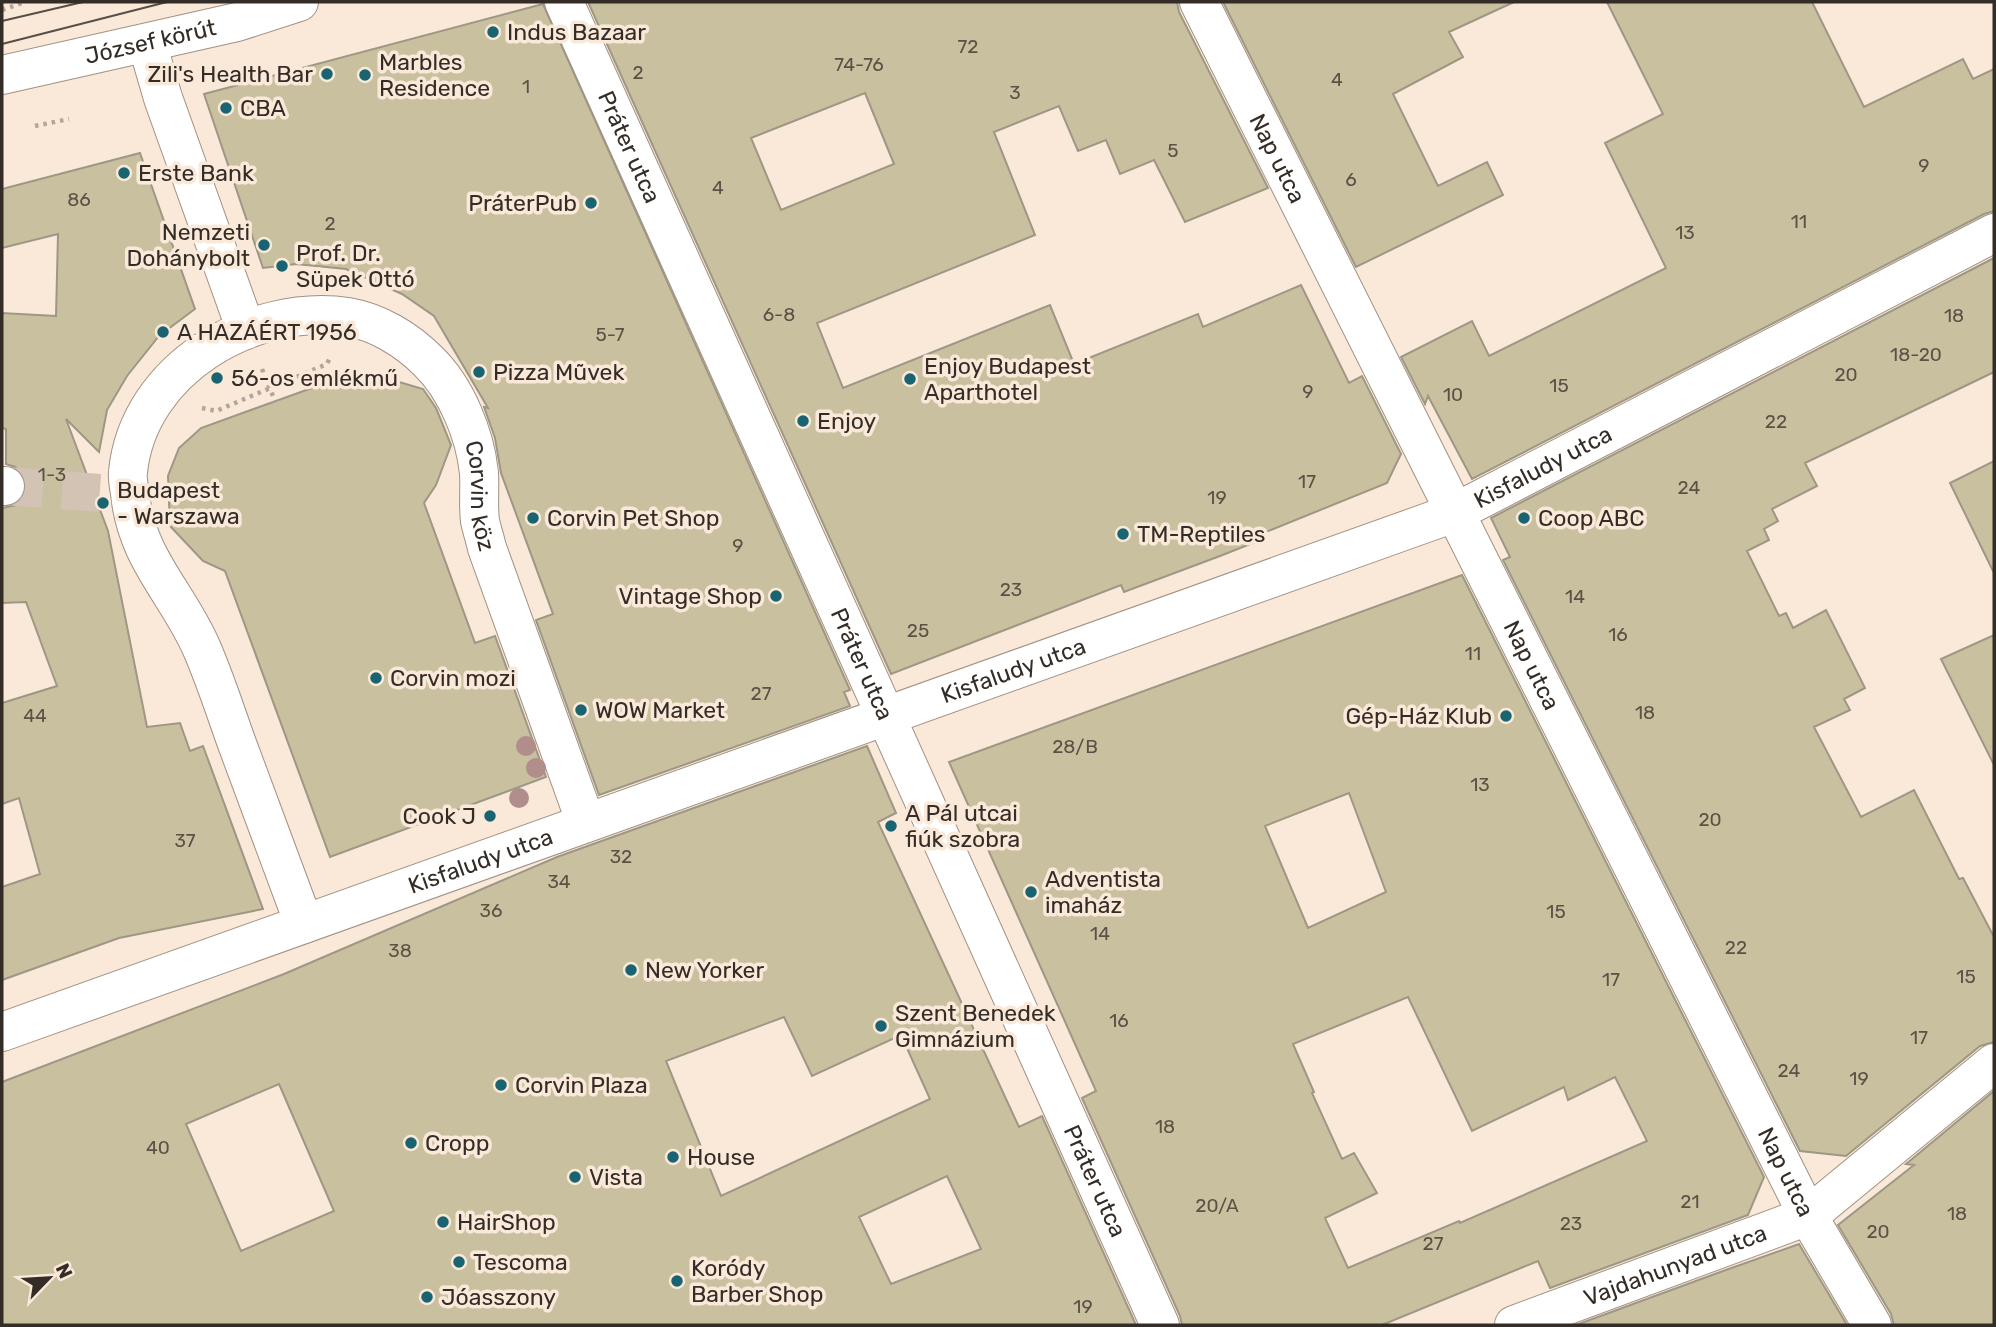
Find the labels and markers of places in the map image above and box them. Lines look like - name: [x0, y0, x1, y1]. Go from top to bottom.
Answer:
- place label: Indus Bazaar: [507, 18, 646, 46]
- marker: Indus Bazaar: [485, 24, 501, 40]
- place label: Marbles Residence: [379, 48, 490, 102]
- place label: Zili's Health Bar: [148, 60, 313, 88]
- marker: Zili's Health Bar: [319, 66, 335, 82]
- marker: Marbles Residence: [357, 67, 373, 83]
- place label: CBA: [240, 94, 286, 122]
- marker: CBA: [218, 100, 234, 116]
- place label: Erste Bank: [138, 159, 254, 187]
- marker: Erste Bank: [116, 165, 132, 181]
- place label: PráterPub: [468, 189, 577, 217]
- marker: PráterPub: [583, 195, 599, 211]
- place label: Nemzeti Dohánybolt: [127, 218, 250, 272]
- marker: Nemzeti Dohánybolt: [256, 237, 272, 253]
- place label: Prof. Dr. Süpek Ottó: [296, 239, 415, 293]
- marker: Prof. Dr. Süpek Ottó: [274, 258, 290, 274]
- place label: A HAZÁÉRT 1956: [177, 318, 357, 346]
- marker: A HAZÁÉRT 1956: [155, 324, 171, 340]
- place label: Enjoy Budapest Aparthotel: [924, 352, 1091, 406]
- place label: Pizza Mũvek: [493, 358, 624, 386]
- place label: 56-os emlékmű: [231, 364, 398, 392]
- marker: Pizza Mũvek: [471, 364, 487, 380]
- marker: 56-os emlékmű: [209, 370, 225, 386]
- marker: Enjoy Budapest Aparthotel: [902, 371, 918, 387]
- place label: Enjoy: [817, 407, 876, 435]
- marker: Enjoy: [795, 413, 811, 429]
- place label: Budapest - Warszawa: [117, 476, 240, 530]
- marker: Budapest - Warszawa: [95, 495, 111, 511]
- place label: Corvin Pet Shop: [547, 504, 719, 532]
- place label: Coop ABC: [1538, 504, 1645, 532]
- marker: Corvin Pet Shop: [525, 510, 541, 526]
- marker: Coop ABC: [1516, 510, 1532, 526]
- place label: TM-Reptiles: [1137, 520, 1266, 548]
- marker: TM-Reptiles: [1115, 526, 1131, 542]
- place label: Vintage Shop: [619, 582, 762, 610]
- marker: Vintage Shop: [768, 588, 784, 604]
- place label: Corvin mozi: [390, 664, 516, 692]
- marker: Corvin mozi: [368, 670, 384, 686]
- place label: WOW Market: [595, 696, 725, 724]
- marker: WOW Market: [573, 702, 589, 718]
- place label: Gép-Ház Klub: [1345, 702, 1492, 730]
- marker: Gép-Ház Klub: [1498, 708, 1514, 724]
- place label: A Pál utcai fiúk szobra: [905, 799, 1020, 853]
- place label: Cook J: [402, 802, 476, 830]
- marker: Cook J: [482, 808, 498, 824]
- marker: A Pál utcai fiúk szobra: [883, 818, 899, 834]
- place label: Adventista imaház: [1045, 865, 1161, 919]
- marker: Adventista imaház: [1023, 884, 1039, 900]
- place label: New Yorker: [645, 956, 764, 984]
- marker: New Yorker: [623, 962, 639, 978]
- place label: Szent Benedek Gimnázium: [895, 999, 1056, 1053]
- marker: Szent Benedek Gimnázium: [873, 1018, 889, 1034]
- place label: Corvin Plaza: [515, 1071, 648, 1099]
- marker: Corvin Plaza: [493, 1077, 509, 1093]
- place label: Cropp: [425, 1129, 489, 1157]
- marker: Cropp: [403, 1135, 419, 1151]
- place label: House: [687, 1143, 755, 1171]
- marker: House: [665, 1149, 681, 1165]
- place label: Vista: [589, 1163, 643, 1191]
- marker: Vista: [567, 1169, 583, 1185]
- place label: HairShop: [457, 1208, 556, 1236]
- marker: HairShop: [435, 1214, 451, 1230]
- place label: Tescoma: [473, 1248, 568, 1276]
- marker: Tescoma: [451, 1254, 467, 1270]
- place label: Koródy Barber Shop: [691, 1254, 823, 1308]
- marker: Koródy Barber Shop: [669, 1273, 685, 1289]
- place label: Jóasszony: [441, 1283, 556, 1311]
- marker: Jóasszony: [419, 1289, 435, 1305]

